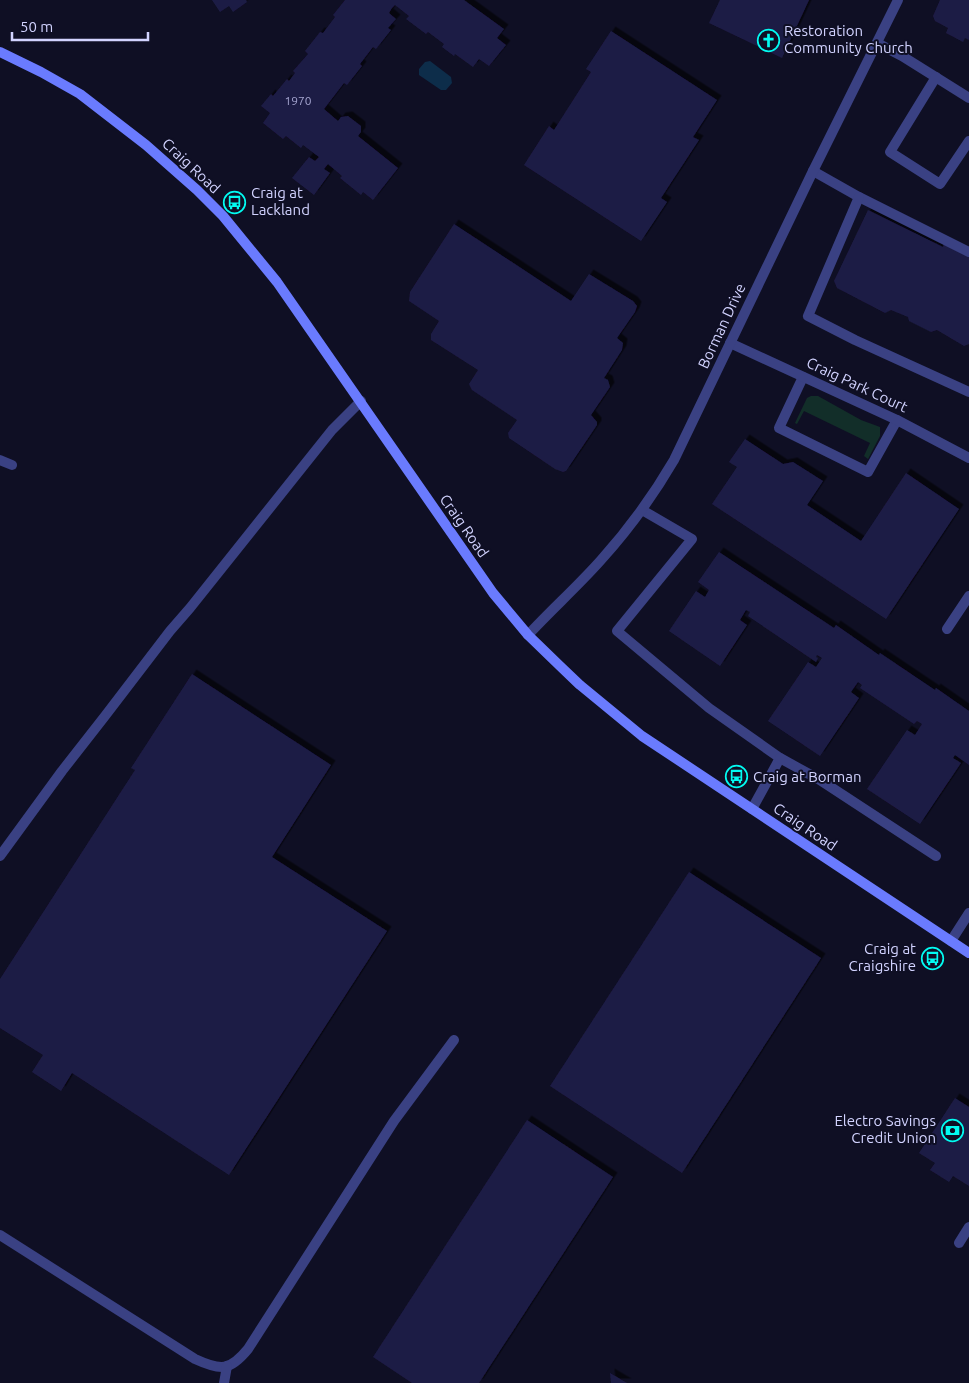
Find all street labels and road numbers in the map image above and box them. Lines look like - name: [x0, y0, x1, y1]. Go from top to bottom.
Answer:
- street label: Craig Road: [159, 135, 224, 197]
- street label: Borman Drive: [694, 280, 749, 371]
- street label: Craig Park Court: [804, 354, 911, 415]
- street label: Craig Road: [437, 491, 492, 560]
- street label: Craig Road: [770, 799, 840, 854]

